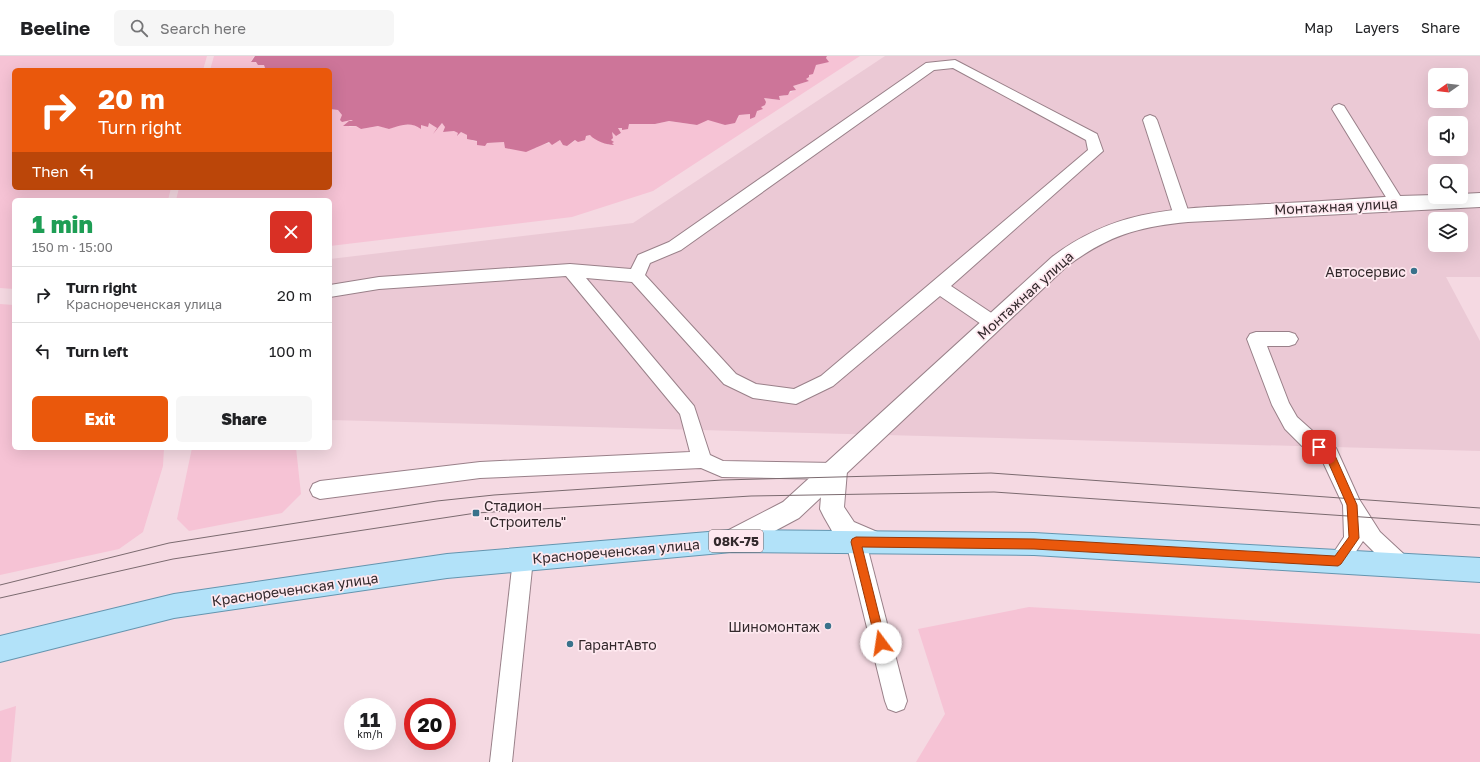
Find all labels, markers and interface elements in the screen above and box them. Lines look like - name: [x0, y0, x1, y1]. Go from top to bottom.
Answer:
- search box: [114, 10, 394, 46]
- text: Beeline: [20, 16, 90, 39]
- icon: search: [128, 17, 150, 39]
- text: Search here: [160, 19, 246, 37]
- text: Map: [1304, 19, 1333, 36]
- text: Layers: [1355, 19, 1399, 36]
- text: Share: [1421, 19, 1460, 36]
- north arrow: [1428, 68, 1468, 108]
- map controls: [1428, 68, 1468, 252]
- text: 20 m: [98, 82, 165, 115]
- icon: right: [32, 84, 84, 136]
- text: Turn right: [98, 116, 182, 138]
- button: sound: [1428, 116, 1468, 156]
- icon: left: [76, 160, 98, 182]
- text: Then: [32, 162, 68, 180]
- button: search: [1428, 164, 1468, 204]
- street label: Монтажная улица: [1274, 194, 1398, 218]
- text: 1 min: [32, 209, 93, 238]
- button: close: [270, 211, 312, 253]
- button: layers: [1428, 212, 1468, 252]
- text: 150 m · 15:00: [32, 239, 113, 255]
- street label: Монтажная улица: [973, 247, 1077, 343]
- place label: Автосервис: [1325, 263, 1406, 280]
- marker: Автосервис: [1409, 266, 1419, 276]
- text: Turn right: [66, 278, 137, 296]
- icon: right: [32, 284, 54, 306]
- text: 20 m: [277, 286, 312, 304]
- text: Краснореченская улица: [66, 296, 222, 312]
- icon: left: [32, 340, 54, 362]
- text: Turn left: [66, 342, 128, 360]
- text: 100 m: [269, 342, 312, 360]
- button: Exit: [32, 396, 168, 442]
- button: Share: [176, 396, 312, 442]
- pin: [1302, 430, 1336, 464]
- icon: arrive: [1308, 436, 1330, 458]
- place label: Стадион "Строитель": [484, 497, 566, 530]
- marker: Стадион "Строитель": [471, 508, 481, 518]
- road number: 08К-75: [709, 530, 763, 552]
- street label: Краснореченская улица: [532, 535, 700, 567]
- street label: Краснореченская улица: [211, 569, 379, 609]
- place label: Шиномонтаж: [728, 618, 820, 635]
- marker: Шиномонтаж: [823, 621, 833, 631]
- position arrow: [860, 622, 902, 664]
- place label: ГарантАвто: [578, 636, 657, 653]
- marker: ГарантАвто: [565, 639, 575, 649]
- speed limit sign: 20: [404, 698, 456, 750]
- text: 11: [360, 707, 380, 731]
- text: km/h: [357, 728, 383, 740]

